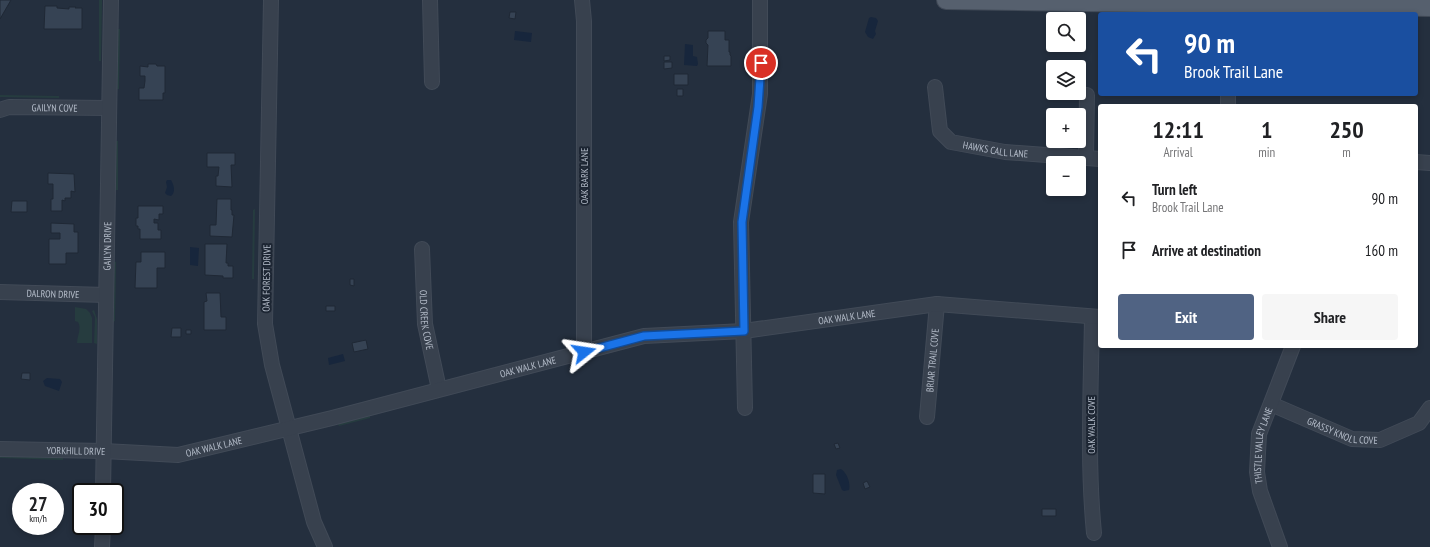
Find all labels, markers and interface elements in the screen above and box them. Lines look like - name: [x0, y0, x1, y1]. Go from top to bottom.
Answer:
- map controls: [1046, 12, 1086, 196]
- button: search: [1046, 12, 1086, 52]
- text: 90 m: [1184, 24, 1235, 61]
- icon: left: [1118, 28, 1170, 80]
- pin: [744, 46, 778, 80]
- icon: arrive: [750, 52, 772, 74]
- button: layers: [1046, 60, 1086, 100]
- text: Brook Trail Lane: [1184, 60, 1283, 83]
- street label: GAILYN COVE: [31, 101, 78, 115]
- button: +: [1046, 108, 1086, 148]
- text: 12:11: [1152, 114, 1204, 145]
- text: 1: [1261, 114, 1272, 145]
- text: 250: [1329, 114, 1364, 145]
- street label: HAWKS CALL LANE: [962, 138, 1028, 161]
- text: Arrival: [1163, 144, 1193, 161]
- text: min: [1258, 144, 1275, 161]
- text: m: [1342, 144, 1351, 161]
- street label: OAK BARK LANE: [578, 148, 591, 204]
- button: −: [1046, 156, 1086, 196]
- text: Turn left: [1152, 180, 1197, 199]
- icon: left: [1118, 187, 1140, 209]
- text: 90 m: [1372, 189, 1398, 208]
- text: Brook Trail Lane: [1152, 199, 1224, 216]
- street label: GAILYN DRIVE: [101, 222, 114, 270]
- icon: arrive: [1118, 239, 1140, 261]
- text: Arrive at destination: [1152, 241, 1261, 260]
- text: 160 m: [1365, 241, 1398, 260]
- street label: OAK FOREST DRIVE: [259, 244, 274, 312]
- street label: DALRON DRIVE: [26, 287, 80, 301]
- street label: OLD CREEK COVE: [417, 290, 436, 351]
- button: Exit: [1118, 294, 1254, 340]
- button: Share: [1262, 294, 1398, 340]
- street label: OAK WALK LANE: [817, 307, 876, 328]
- street label: BRIAR TRAIL COVE: [923, 328, 942, 393]
- position arrow: [563, 331, 605, 373]
- street label: OAK WALK LANE: [498, 353, 557, 381]
- street label: OAK WALK COVE: [1085, 396, 1098, 454]
- street label: THISTLE VALLEY LANE: [1251, 405, 1276, 485]
- street label: GRASSY KNOLL COVE: [1305, 414, 1378, 447]
- street label: OAK WALK LANE: [184, 434, 243, 460]
- street label: YORKHILL DRIVE: [47, 444, 105, 458]
- speed limit sign: 30: [72, 483, 124, 535]
- text: 27: [28, 491, 48, 517]
- text: km/h: [29, 512, 47, 525]

